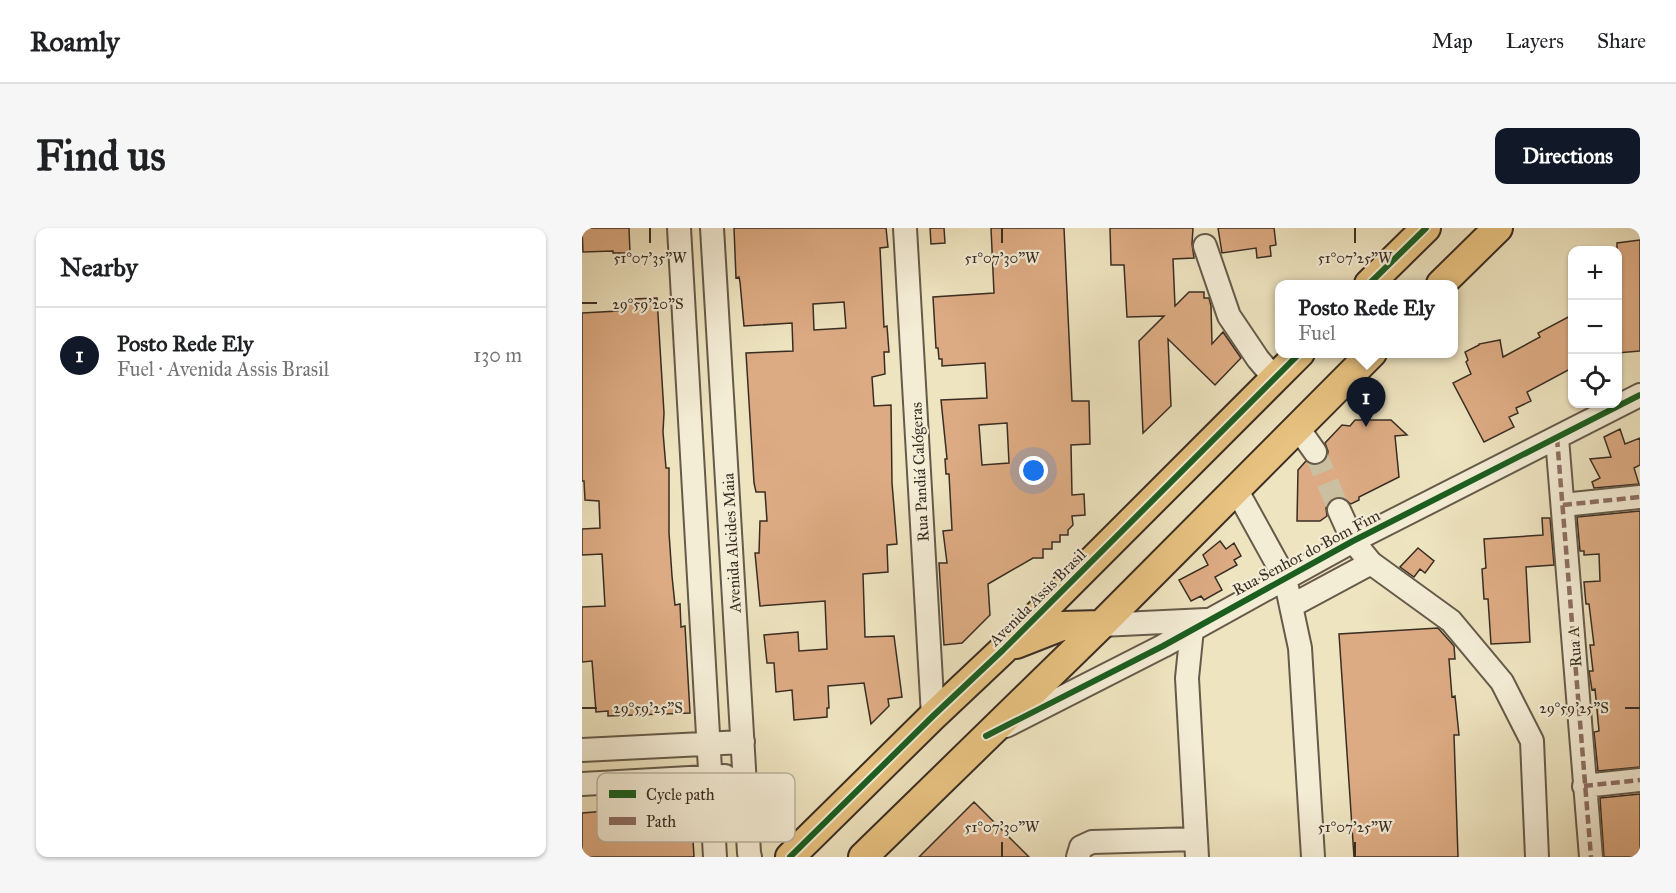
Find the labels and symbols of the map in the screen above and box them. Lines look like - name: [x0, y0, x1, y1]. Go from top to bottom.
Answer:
- text: 51°07'35"W: [614, 249, 687, 267]
- text: 51°07'30"W: [965, 249, 1040, 267]
- text: 51°07'25"W: [1318, 249, 1393, 267]
- text: 29°59'20"S: [612, 295, 684, 313]
- pin: 1: [1346, 378, 1386, 427]
- street label: Rua Pandiá Calógeras: [906, 402, 934, 542]
- your location: [1019, 456, 1048, 485]
- street label: Avenida Alcides Maia: [718, 472, 745, 614]
- street label: Rua Senhor do Bom Fim: [1229, 505, 1384, 599]
- street label: Avenida Assis Brasil: [984, 544, 1090, 651]
- street label: Rua A: [1564, 626, 1585, 668]
- text: 29°59'25"S: [613, 699, 683, 717]
- text: 29°59'25"S: [1539, 699, 1609, 717]
- legend: [597, 773, 795, 842]
- text: Cycle path: [646, 785, 715, 804]
- text: Path: [646, 812, 676, 831]
- text: 51°07'30"W: [965, 818, 1040, 836]
- text: 51°07'25"W: [1318, 818, 1393, 836]

